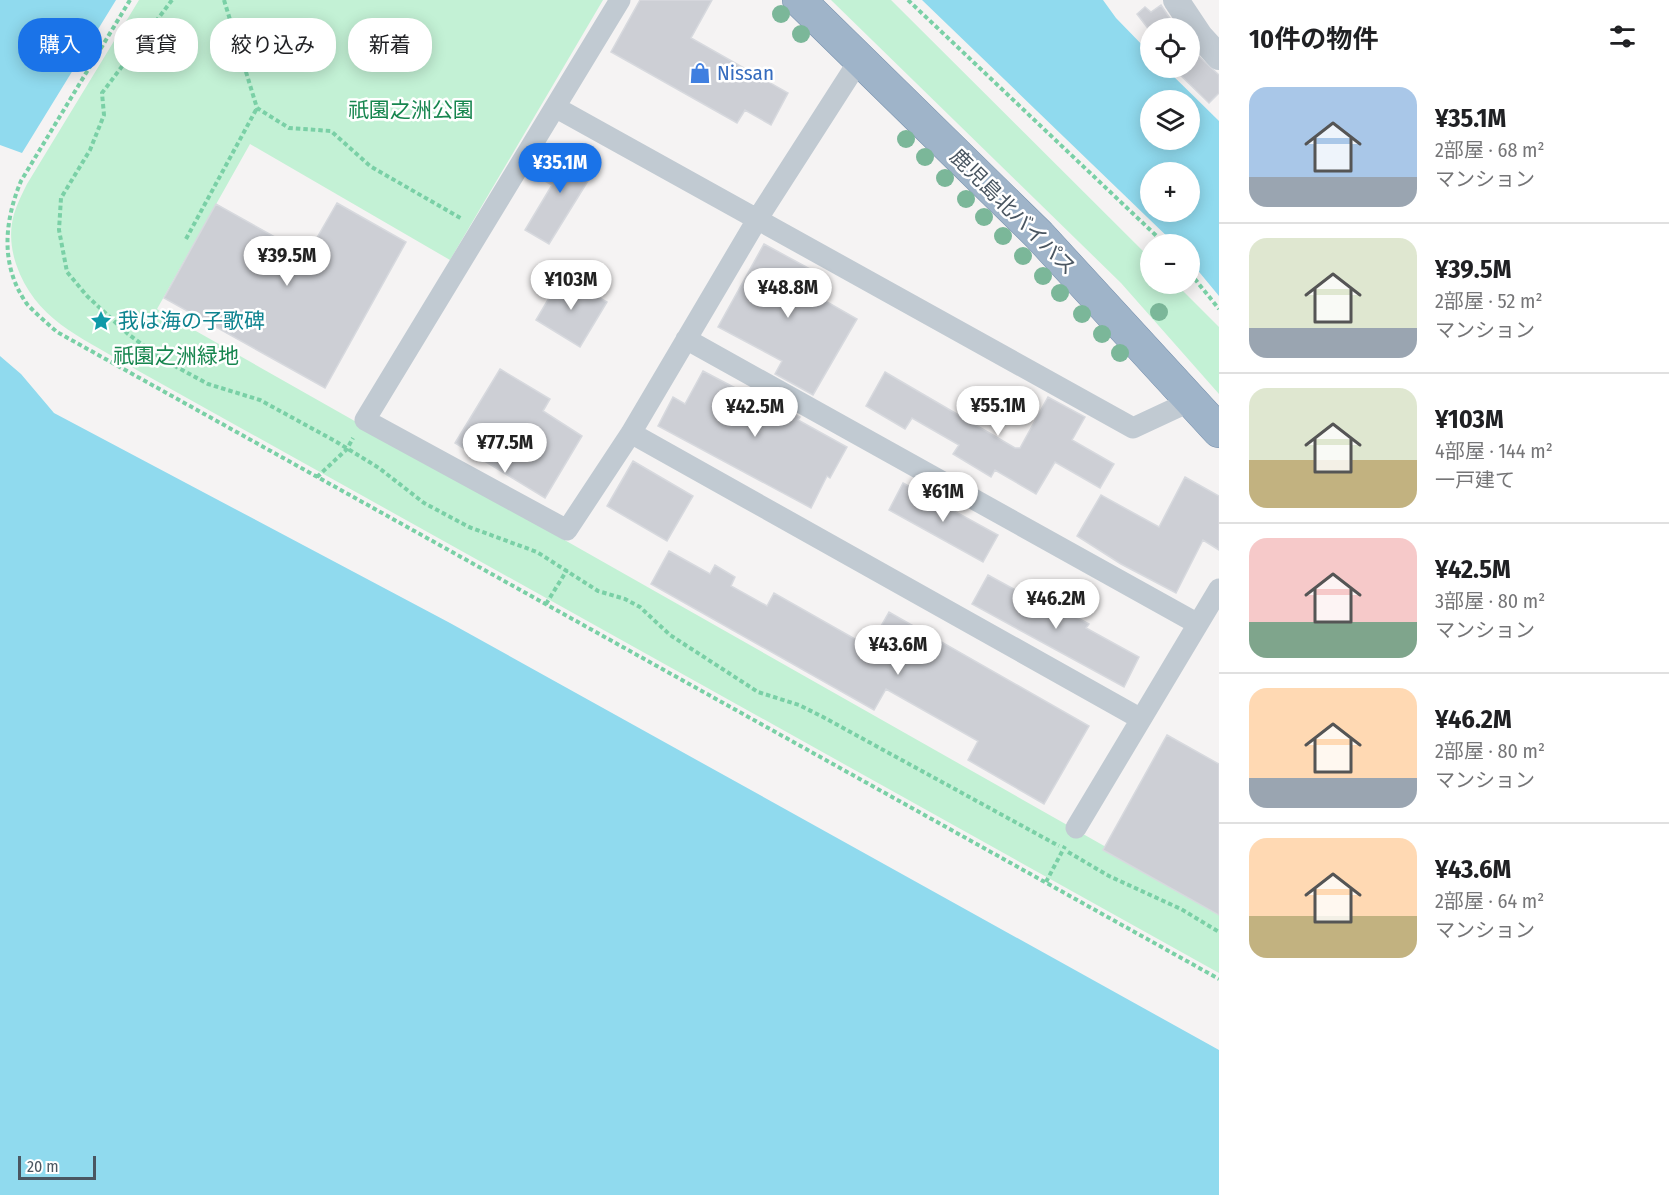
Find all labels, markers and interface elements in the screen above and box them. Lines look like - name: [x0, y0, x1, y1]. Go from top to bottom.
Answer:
- chip: 購入: [18, 18, 102, 72]
- chip: 賃貸: [114, 18, 198, 72]
- chip: 絞り込み: [210, 18, 336, 72]
- chip: 新着: [348, 18, 432, 72]
- map controls: [1140, 18, 1200, 294]
- button: locate: [1140, 18, 1200, 78]
- icon: filters: [1606, 20, 1639, 53]
- text: 10件の物件: [1249, 24, 1378, 55]
- place label: Nissan: [717, 60, 774, 86]
- shop icon: Nissan: [688, 61, 712, 85]
- button: layers: [1140, 90, 1200, 150]
- park label: 祇園之洲公園: [348, 97, 474, 123]
- text: ¥35.1M: [1435, 103, 1506, 134]
- icon: home: [1297, 111, 1369, 183]
- text: 2部屋 · 68 m²: [1435, 138, 1545, 162]
- pin: ¥35.1M: [511, 143, 609, 194]
- street label: 鹿児島北バイパス: [945, 144, 1081, 280]
- text: ¥35.1M: [533, 150, 587, 174]
- button: +: [1140, 162, 1200, 222]
- text: マンション: [1435, 167, 1535, 191]
- button: −: [1140, 234, 1200, 294]
- pin: ¥39.5M: [238, 236, 336, 287]
- text: ¥39.5M: [258, 243, 316, 267]
- text: ¥39.5M: [1435, 254, 1511, 285]
- pin: ¥103M: [529, 260, 613, 311]
- icon: home: [1297, 262, 1369, 334]
- text: ¥103M: [545, 267, 597, 291]
- pin: ¥48.8M: [739, 268, 837, 319]
- text: ¥48.8M: [758, 275, 818, 299]
- text: 2部屋 · 52 m²: [1435, 289, 1542, 313]
- place label: 我は海の子歌碑: [118, 308, 265, 334]
- place icon: 我は海の子歌碑: [89, 309, 113, 333]
- text: マンション: [1435, 318, 1535, 342]
- park label: 祇園之洲緑地: [113, 343, 239, 369]
- pin: ¥55.1M: [949, 386, 1047, 437]
- pin: ¥42.5M: [706, 387, 804, 438]
- text: ¥55.1M: [970, 393, 1026, 417]
- text: ¥42.5M: [726, 394, 784, 418]
- text: ¥103M: [1435, 404, 1504, 435]
- icon: home: [1297, 412, 1369, 484]
- pin: ¥77.5M: [456, 423, 554, 474]
- text: ¥77.5M: [477, 430, 533, 454]
- text: 4部屋 · 144 m²: [1435, 439, 1553, 463]
- text: 一戸建て: [1435, 468, 1515, 492]
- pin: ¥61M: [907, 472, 979, 523]
- text: ¥61M: [922, 479, 964, 503]
- text: ¥42.5M: [1435, 554, 1511, 585]
- icon: home: [1297, 562, 1369, 634]
- pin: ¥46.2M: [1007, 579, 1105, 630]
- text: ¥46.2M: [1027, 586, 1085, 610]
- text: 3部屋 · 80 m²: [1435, 589, 1545, 613]
- text: マンション: [1435, 618, 1535, 642]
- pin: ¥43.6M: [849, 625, 947, 676]
- text: ¥43.6M: [869, 632, 927, 656]
- text: ¥46.2M: [1435, 704, 1512, 735]
- icon: home: [1297, 712, 1369, 784]
- text: 2部屋 · 80 m²: [1435, 739, 1545, 763]
- text: マンション: [1435, 768, 1535, 792]
- text: ¥43.6M: [1435, 854, 1511, 885]
- icon: home: [1297, 862, 1369, 934]
- text: 2部屋 · 64 m²: [1435, 889, 1544, 913]
- text: マンション: [1435, 918, 1535, 942]
- scale bar: [18, 1153, 96, 1180]
- text: 20 m: [27, 1157, 58, 1176]

